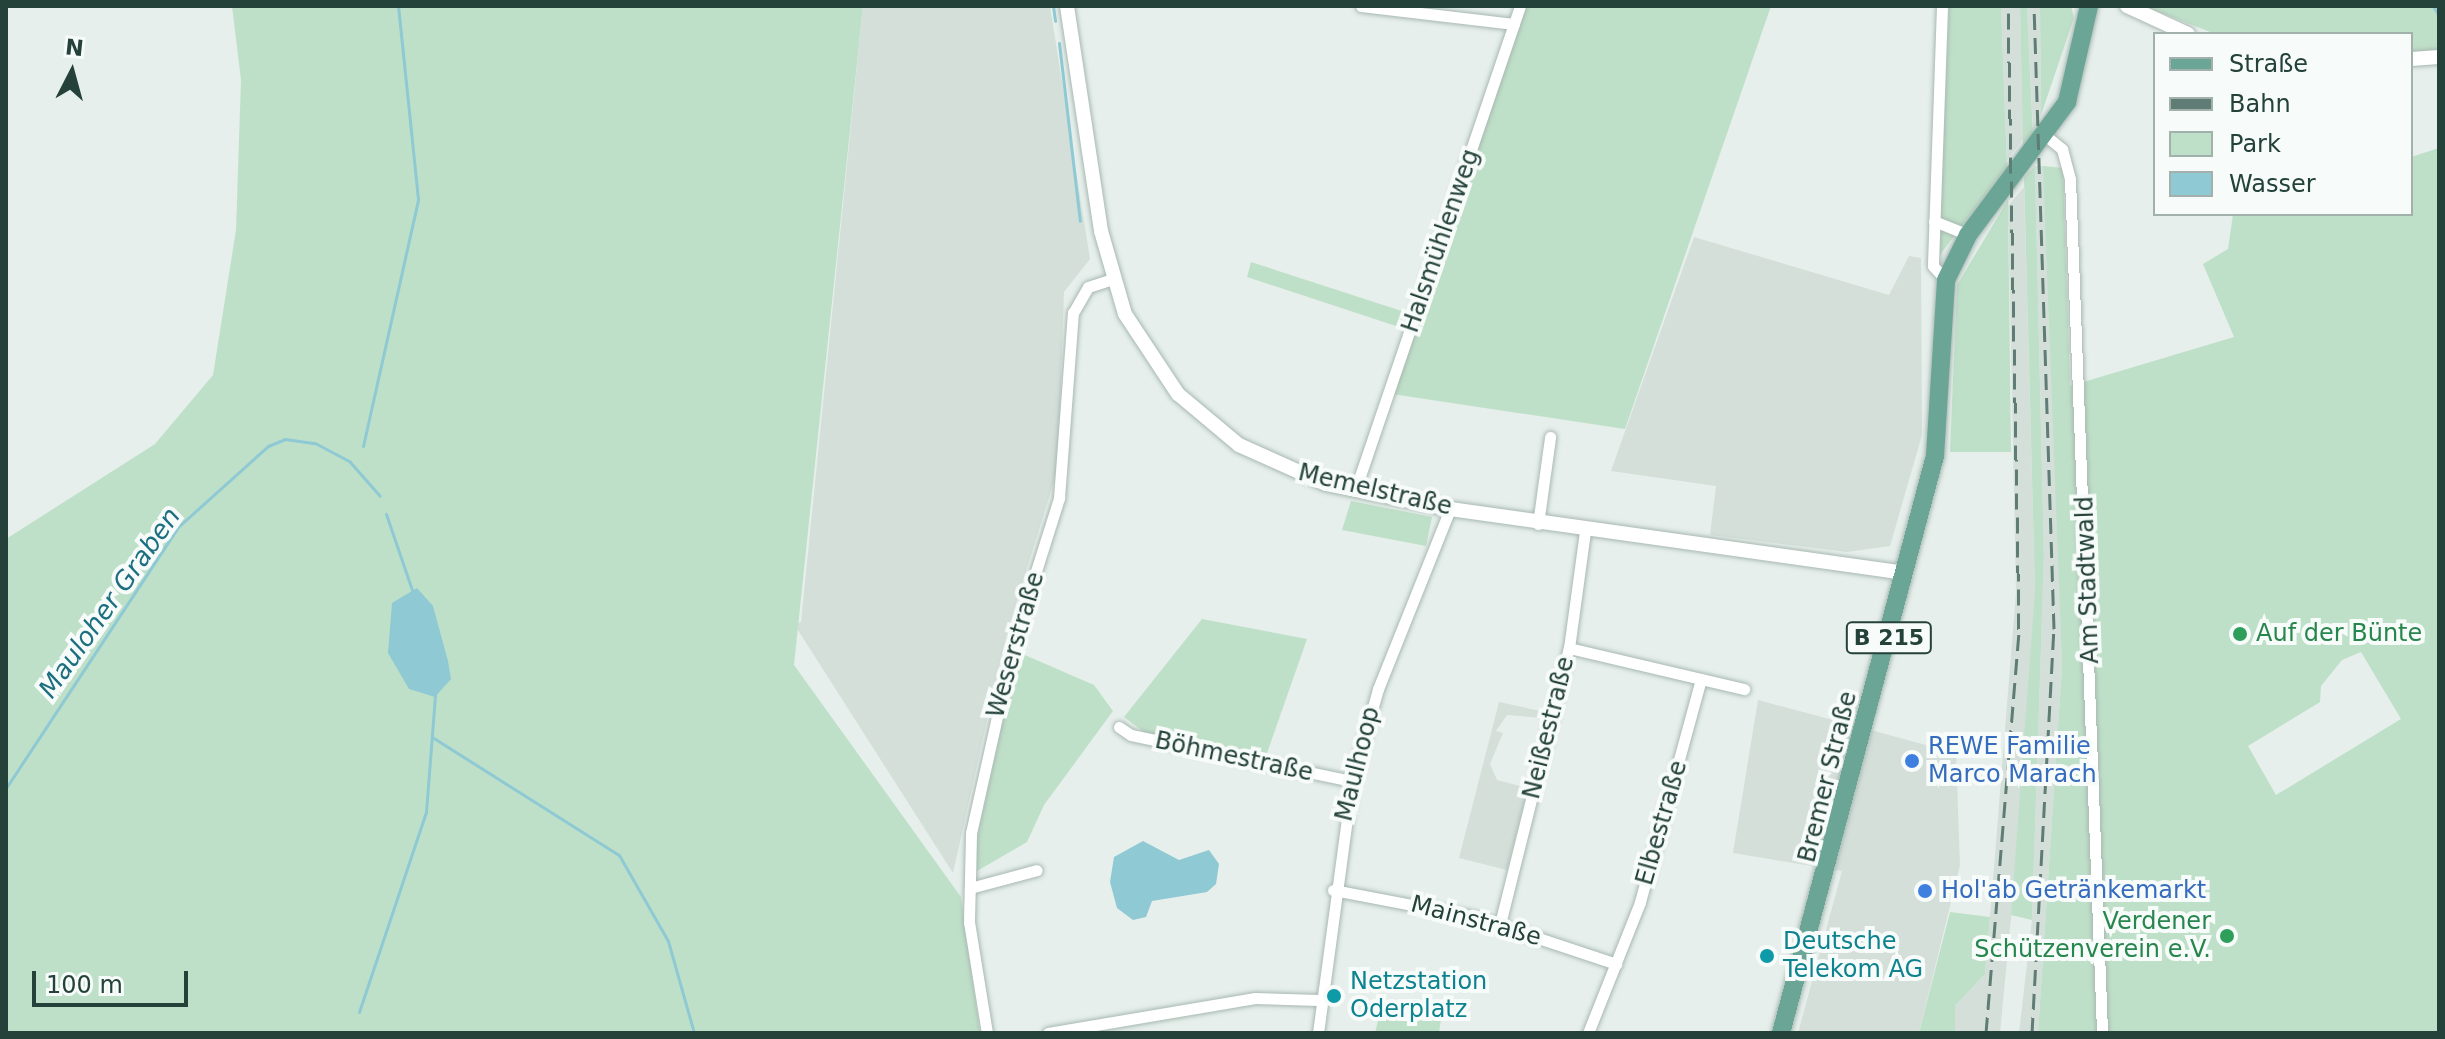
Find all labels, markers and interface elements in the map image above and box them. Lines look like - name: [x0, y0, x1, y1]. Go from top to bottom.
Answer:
- north arrow: [32, 32, 112, 112]
- legend: [2153, 32, 2413, 216]
- text: N: [64, 34, 85, 61]
- text: Straße: [2229, 50, 2308, 78]
- text: Bahn: [2229, 90, 2291, 118]
- text: Park: [2229, 130, 2281, 158]
- street label: Halsmühlenweg: [1396, 146, 1486, 336]
- text: Wasser: [2229, 170, 2316, 198]
- street label: Memelstraße: [1295, 458, 1455, 522]
- street label: Am Stadtwald: [2071, 496, 2105, 664]
- water label: Mauloher Graben: [33, 502, 187, 704]
- street label: Weserstraße: [981, 569, 1051, 721]
- road number: B 215: [1845, 620, 1933, 656]
- place label: Auf der Bünte: [2256, 620, 2422, 648]
- marker: Auf der Bünte: [2231, 625, 2249, 643]
- street label: Neißestraße: [1517, 654, 1581, 802]
- street label: Bremer Straße: [1793, 688, 1863, 866]
- street label: Maulhoop: [1330, 704, 1386, 824]
- street label: Böhmestraße: [1152, 726, 1316, 788]
- place label: REWE Familie Marco Marach: [1928, 733, 2097, 789]
- marker: REWE Familie Marco Marach: [1903, 752, 1921, 770]
- street label: Elbestraße: [1630, 757, 1694, 889]
- place label: Hol'ab Getränkemarkt: [1941, 877, 2206, 905]
- marker: Hol'ab Getränkemarkt: [1916, 882, 1934, 900]
- street label: Mainstraße: [1408, 890, 1544, 952]
- place label: Verdener Schützenverein e.V.: [1974, 908, 2211, 964]
- marker: Verdener Schützenverein e.V.: [2218, 927, 2236, 945]
- place label: Deutsche Telekom AG: [1783, 928, 1923, 984]
- marker: Deutsche Telekom AG: [1758, 947, 1776, 965]
- scale bar: [36, 955, 192, 1005]
- place label: Netzstation Oderplatz: [1350, 968, 1487, 1024]
- text: 100 m: [46, 971, 123, 999]
- marker: Netzstation Oderplatz: [1325, 987, 1343, 1005]

